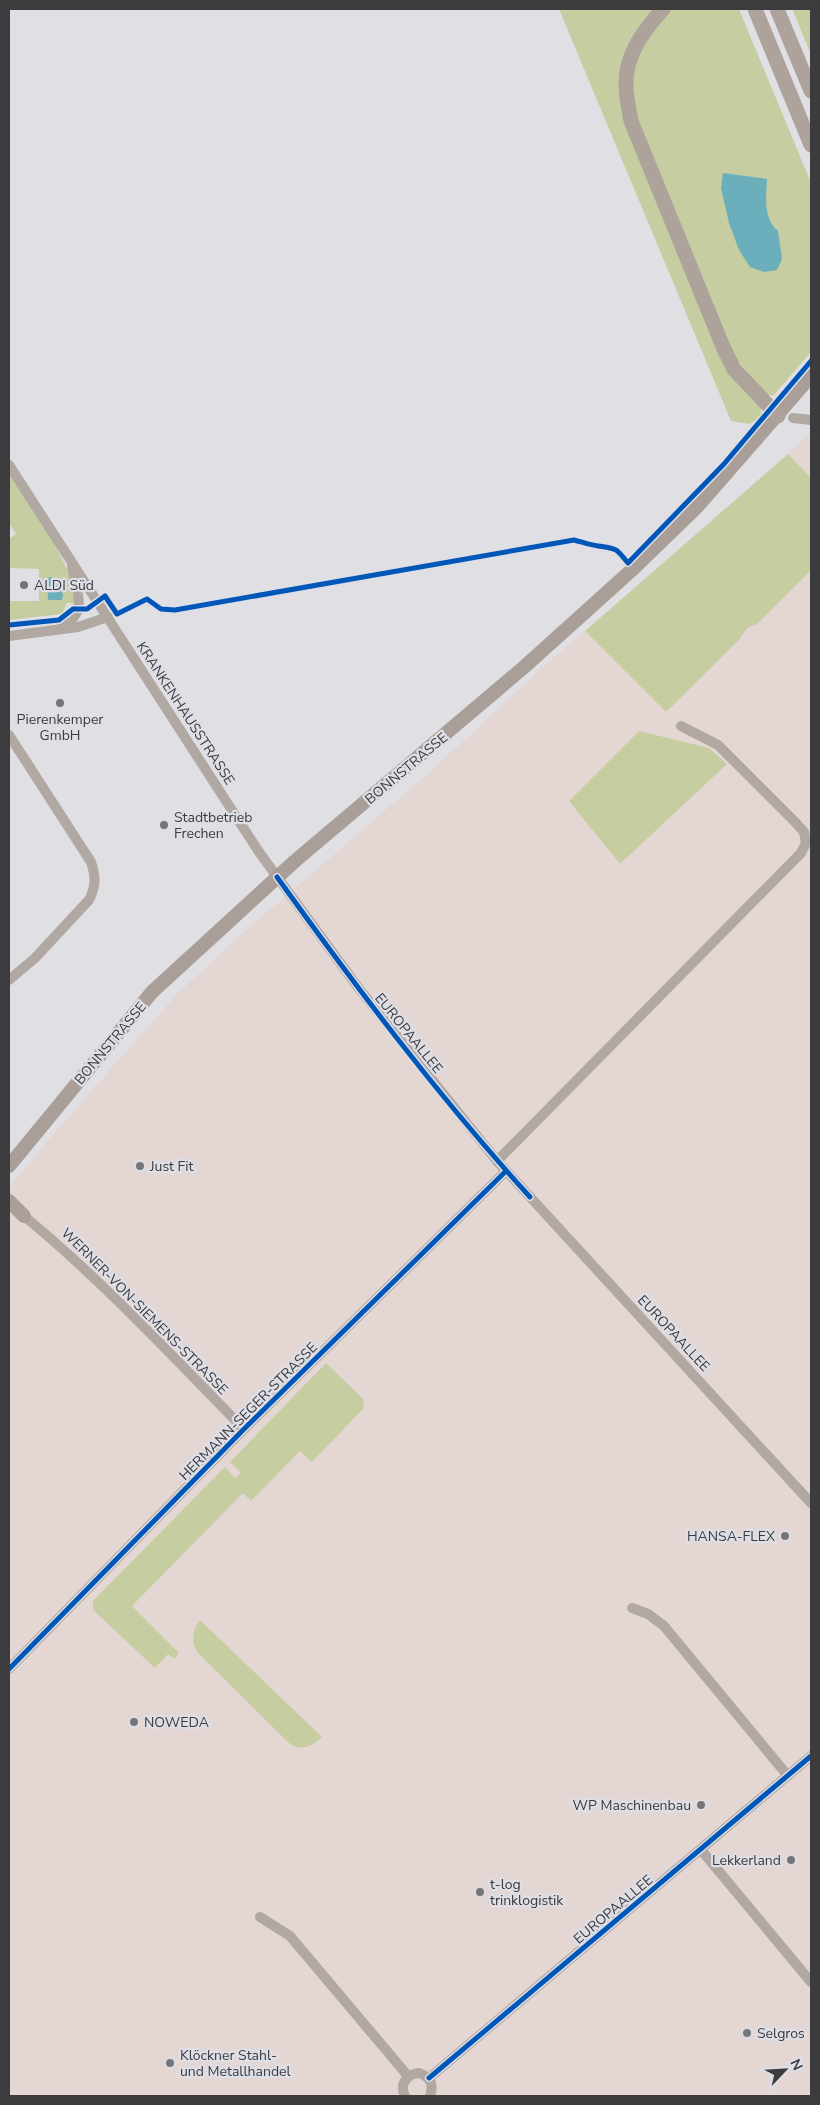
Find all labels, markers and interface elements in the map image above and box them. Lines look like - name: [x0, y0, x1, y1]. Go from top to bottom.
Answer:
- place label: ALDI Süd: [34, 576, 94, 595]
- marker: ALDI Süd: [18, 579, 30, 591]
- street label: KRANKENHAUSSTRASSE: [132, 638, 239, 788]
- marker: Pierenkemper GmbH: [54, 697, 66, 709]
- place label: Pierenkemper GmbH: [17, 710, 103, 745]
- street label: BONNSTRASSE: [361, 728, 452, 809]
- place label: Stadtbetrieb Frechen: [174, 808, 252, 843]
- marker: Stadtbetrieb Frechen: [158, 819, 170, 831]
- street label: EUROPAALLEE: [370, 989, 447, 1077]
- street label: BONNSTRASSE: [70, 998, 151, 1089]
- place label: Just Fit: [149, 1157, 193, 1176]
- marker: Just Fit: [134, 1160, 146, 1172]
- street label: WERNER-VON-SIEMENS-STRASSE: [57, 1224, 232, 1399]
- street label: EUROPAALLEE: [633, 1291, 714, 1376]
- street label: HERMANN-SEGER-STRASSE: [175, 1338, 322, 1485]
- place label: HANSA-FLEX: [687, 1527, 775, 1546]
- marker: HANSA-FLEX: [779, 1530, 791, 1542]
- place label: NOWEDA: [144, 1713, 209, 1732]
- marker: NOWEDA: [128, 1716, 140, 1728]
- place label: WP Maschinenbau: [573, 1796, 691, 1815]
- marker: WP Maschinenbau: [695, 1799, 707, 1811]
- place label: Lekkerland: [712, 1851, 781, 1870]
- marker: Lekkerland: [785, 1854, 797, 1866]
- street label: EUROPAALLEE: [570, 1871, 657, 1948]
- place label: t-log trinklogistik: [490, 1875, 564, 1910]
- marker: t-log trinklogistik: [474, 1886, 486, 1898]
- place label: Selgros: [757, 2024, 805, 2043]
- marker: Selgros: [741, 2027, 753, 2039]
- north arrow: [760, 2045, 810, 2095]
- place label: Klöckner Stahl- und Metallhandel: [180, 2046, 292, 2081]
- text: N: [786, 2056, 807, 2073]
- marker: Klöckner Stahl- und Metallhandel: [164, 2057, 176, 2069]

